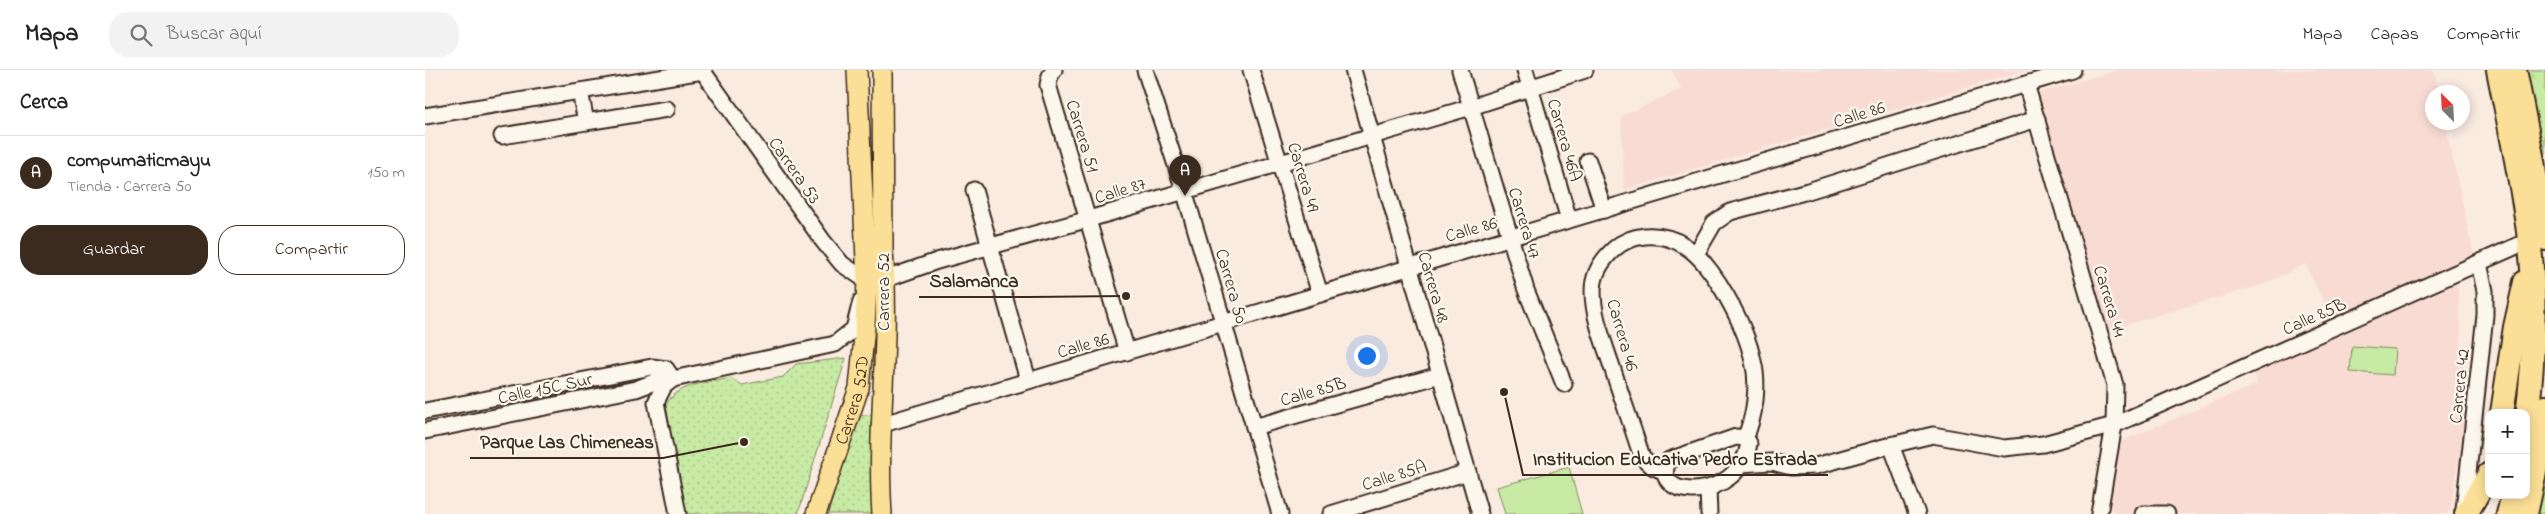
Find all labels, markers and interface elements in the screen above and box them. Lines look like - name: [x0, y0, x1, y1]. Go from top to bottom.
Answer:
- search box: [109, 12, 459, 57]
- text: Mapa: [25, 17, 79, 52]
- icon: search: [127, 21, 155, 49]
- text: Buscar aquí: [167, 21, 262, 48]
- text: Mapa: [2302, 22, 2343, 48]
- text: Capas: [2371, 22, 2419, 48]
- text: Compartir: [2447, 22, 2520, 48]
- north arrow: [2425, 85, 2470, 130]
- text: Cerca: [20, 88, 68, 118]
- street label: Carrera 46A: [1539, 96, 1587, 185]
- street label: Calle 86: [1830, 96, 1889, 136]
- street label: Carrera 51: [1058, 97, 1105, 176]
- street label: Carrera 53: [761, 132, 826, 210]
- street label: Carrera 49: [1279, 140, 1325, 216]
- text: compumaticmayu: [67, 148, 211, 175]
- pin: A: [1169, 155, 1201, 196]
- text: A: [31, 161, 41, 185]
- text: 150 m: [367, 161, 405, 185]
- street label: Calle 87: [1092, 172, 1150, 212]
- text: Tienda · Carrera 50: [67, 175, 191, 199]
- street label: Carrera 47: [1500, 185, 1546, 263]
- street label: Calle 86: [1443, 211, 1501, 251]
- button: Guardar: [20, 225, 208, 275]
- button: Compartir: [218, 225, 405, 275]
- street label: Carrera 50: [1207, 246, 1253, 327]
- street label: Carrera 48: [1410, 249, 1455, 326]
- street label: Carrera 52: [872, 253, 898, 331]
- callout: Salamanca: [919, 263, 1028, 297]
- street label: Carrera 44: [2085, 263, 2131, 341]
- text: Salamanca: [930, 269, 1018, 296]
- street label: Calle 85B: [2279, 292, 2351, 343]
- street label: Carrera 46: [1598, 296, 1644, 375]
- street label: Calle 86: [1055, 327, 1113, 367]
- your location: [1354, 343, 1380, 369]
- street label: Carrera 42: [2444, 348, 2478, 425]
- street label: Carrera 52D: [830, 355, 877, 448]
- street label: Calle 15C Sur: [496, 367, 595, 413]
- street label: Calle 85B: [1278, 371, 1350, 415]
- map controls: [2485, 409, 2530, 499]
- button: +: [2485, 409, 2530, 454]
- callout: Parque Las Chimeneas: [470, 424, 663, 458]
- text: Parque Las Chimeneas: [480, 430, 654, 457]
- callout: Institucion Educativa Pedro Estrada: [1523, 441, 1828, 475]
- text: Institucion Educativa Pedro Estrada: [1533, 447, 1817, 474]
- button: −: [2485, 454, 2530, 499]
- street label: Calle 85A: [1359, 455, 1430, 499]

